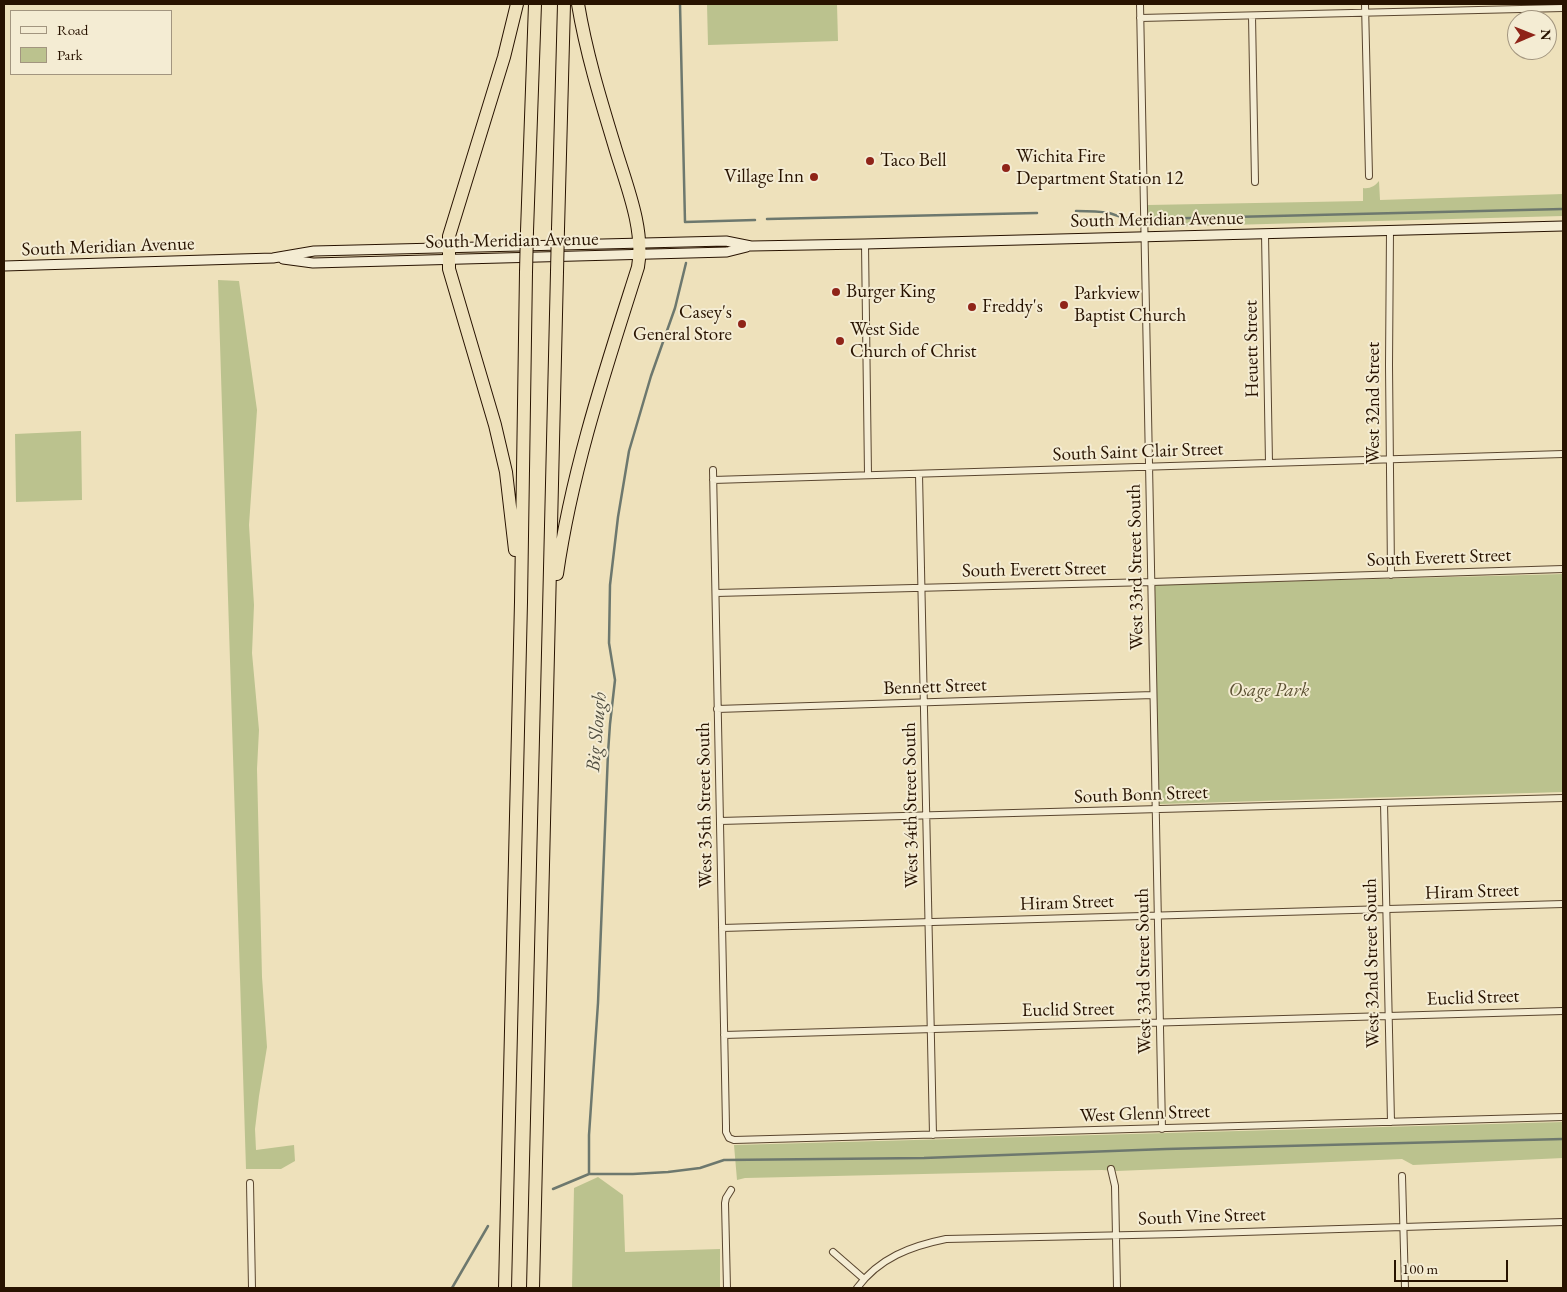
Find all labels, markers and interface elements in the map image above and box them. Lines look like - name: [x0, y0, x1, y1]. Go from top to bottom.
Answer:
- legend: [10, 10, 172, 75]
- north arrow: [1507, 10, 1557, 60]
- text: Road: [57, 20, 88, 39]
- text: N: [1537, 29, 1555, 41]
- text: Park: [57, 45, 83, 64]
- place label: Wichita Fire Department Station 12: [1016, 146, 1184, 190]
- place label: Taco Bell: [880, 150, 947, 172]
- marker: Taco Bell: [864, 155, 876, 167]
- marker: Wichita Fire Department Station 12: [1000, 162, 1012, 174]
- place label: Village Inn: [724, 166, 804, 188]
- marker: Village Inn: [808, 171, 820, 183]
- street label: South Meridian Avenue: [1070, 207, 1244, 233]
- street label: South Meridian Avenue: [425, 228, 599, 254]
- street label: South Meridian Avenue: [21, 233, 195, 261]
- place label: Burger King: [846, 281, 935, 303]
- place label: Parkview Baptist Church: [1074, 283, 1186, 327]
- marker: Burger King: [830, 286, 842, 298]
- place label: Freddy's: [982, 296, 1043, 318]
- marker: Parkview Baptist Church: [1058, 299, 1070, 311]
- street label: Heuett Street: [1240, 300, 1264, 398]
- marker: Freddy's: [966, 301, 978, 313]
- place label: Casey's General Store: [633, 302, 732, 346]
- marker: Casey's General Store: [736, 318, 748, 330]
- place label: West Side Church of Christ: [850, 319, 977, 363]
- marker: West Side Church of Christ: [834, 335, 846, 347]
- street label: West 32nd Street: [1363, 342, 1385, 464]
- street label: South Saint Clair Street: [1052, 438, 1224, 466]
- street label: West 33rd Street South: [1123, 484, 1149, 650]
- street label: South Everett Street: [1366, 544, 1512, 572]
- street label: South Everett Street: [962, 557, 1106, 583]
- street label: Bennett Street: [883, 674, 987, 700]
- park label: Osage Park: [1229, 680, 1309, 702]
- water label: Big Slough: [582, 691, 612, 773]
- street label: West 35th Street South: [692, 722, 718, 888]
- street label: West 34th Street South: [898, 722, 924, 888]
- street label: South Bonn Street: [1074, 781, 1208, 809]
- street label: West 32nd Street South: [1359, 878, 1385, 1048]
- street label: Hiram Street: [1424, 879, 1520, 905]
- street label: West 33rd Street South: [1131, 888, 1157, 1054]
- street label: Hiram Street: [1019, 890, 1115, 916]
- street label: Euclid Street: [1426, 985, 1520, 1011]
- street label: Euclid Street: [1021, 998, 1115, 1022]
- street label: West Glenn Street: [1080, 1100, 1210, 1128]
- street label: South Vine Street: [1138, 1203, 1266, 1231]
- scale bar: [1397, 1250, 1511, 1282]
- text: 100 m: [1402, 1259, 1438, 1278]

